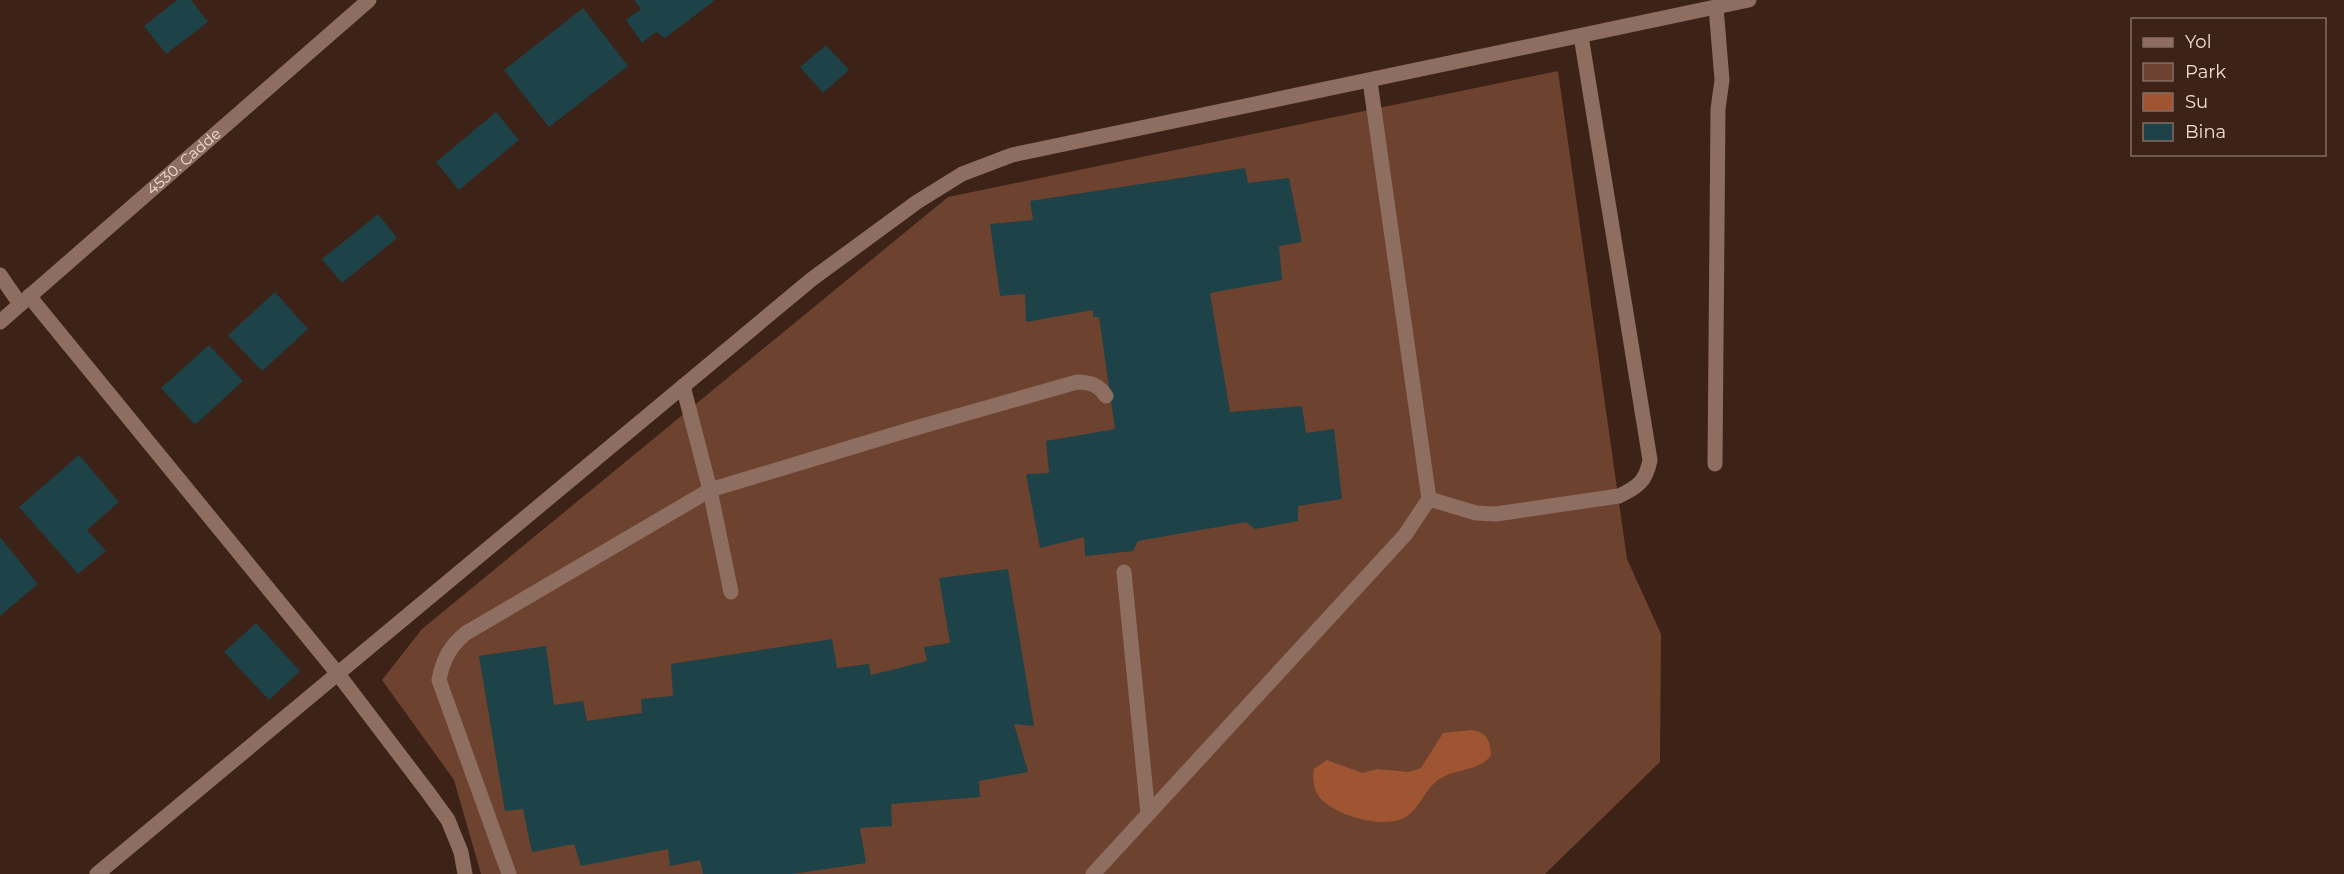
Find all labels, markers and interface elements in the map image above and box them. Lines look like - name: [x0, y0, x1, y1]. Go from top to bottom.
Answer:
- legend: [2131, 18, 2326, 156]
- text: Yol: [2185, 31, 2211, 53]
- text: Park: [2185, 61, 2226, 83]
- text: Su: [2185, 91, 2208, 113]
- text: Bina: [2185, 121, 2226, 143]
- street label: 4530. Cadde: [142, 124, 225, 199]

